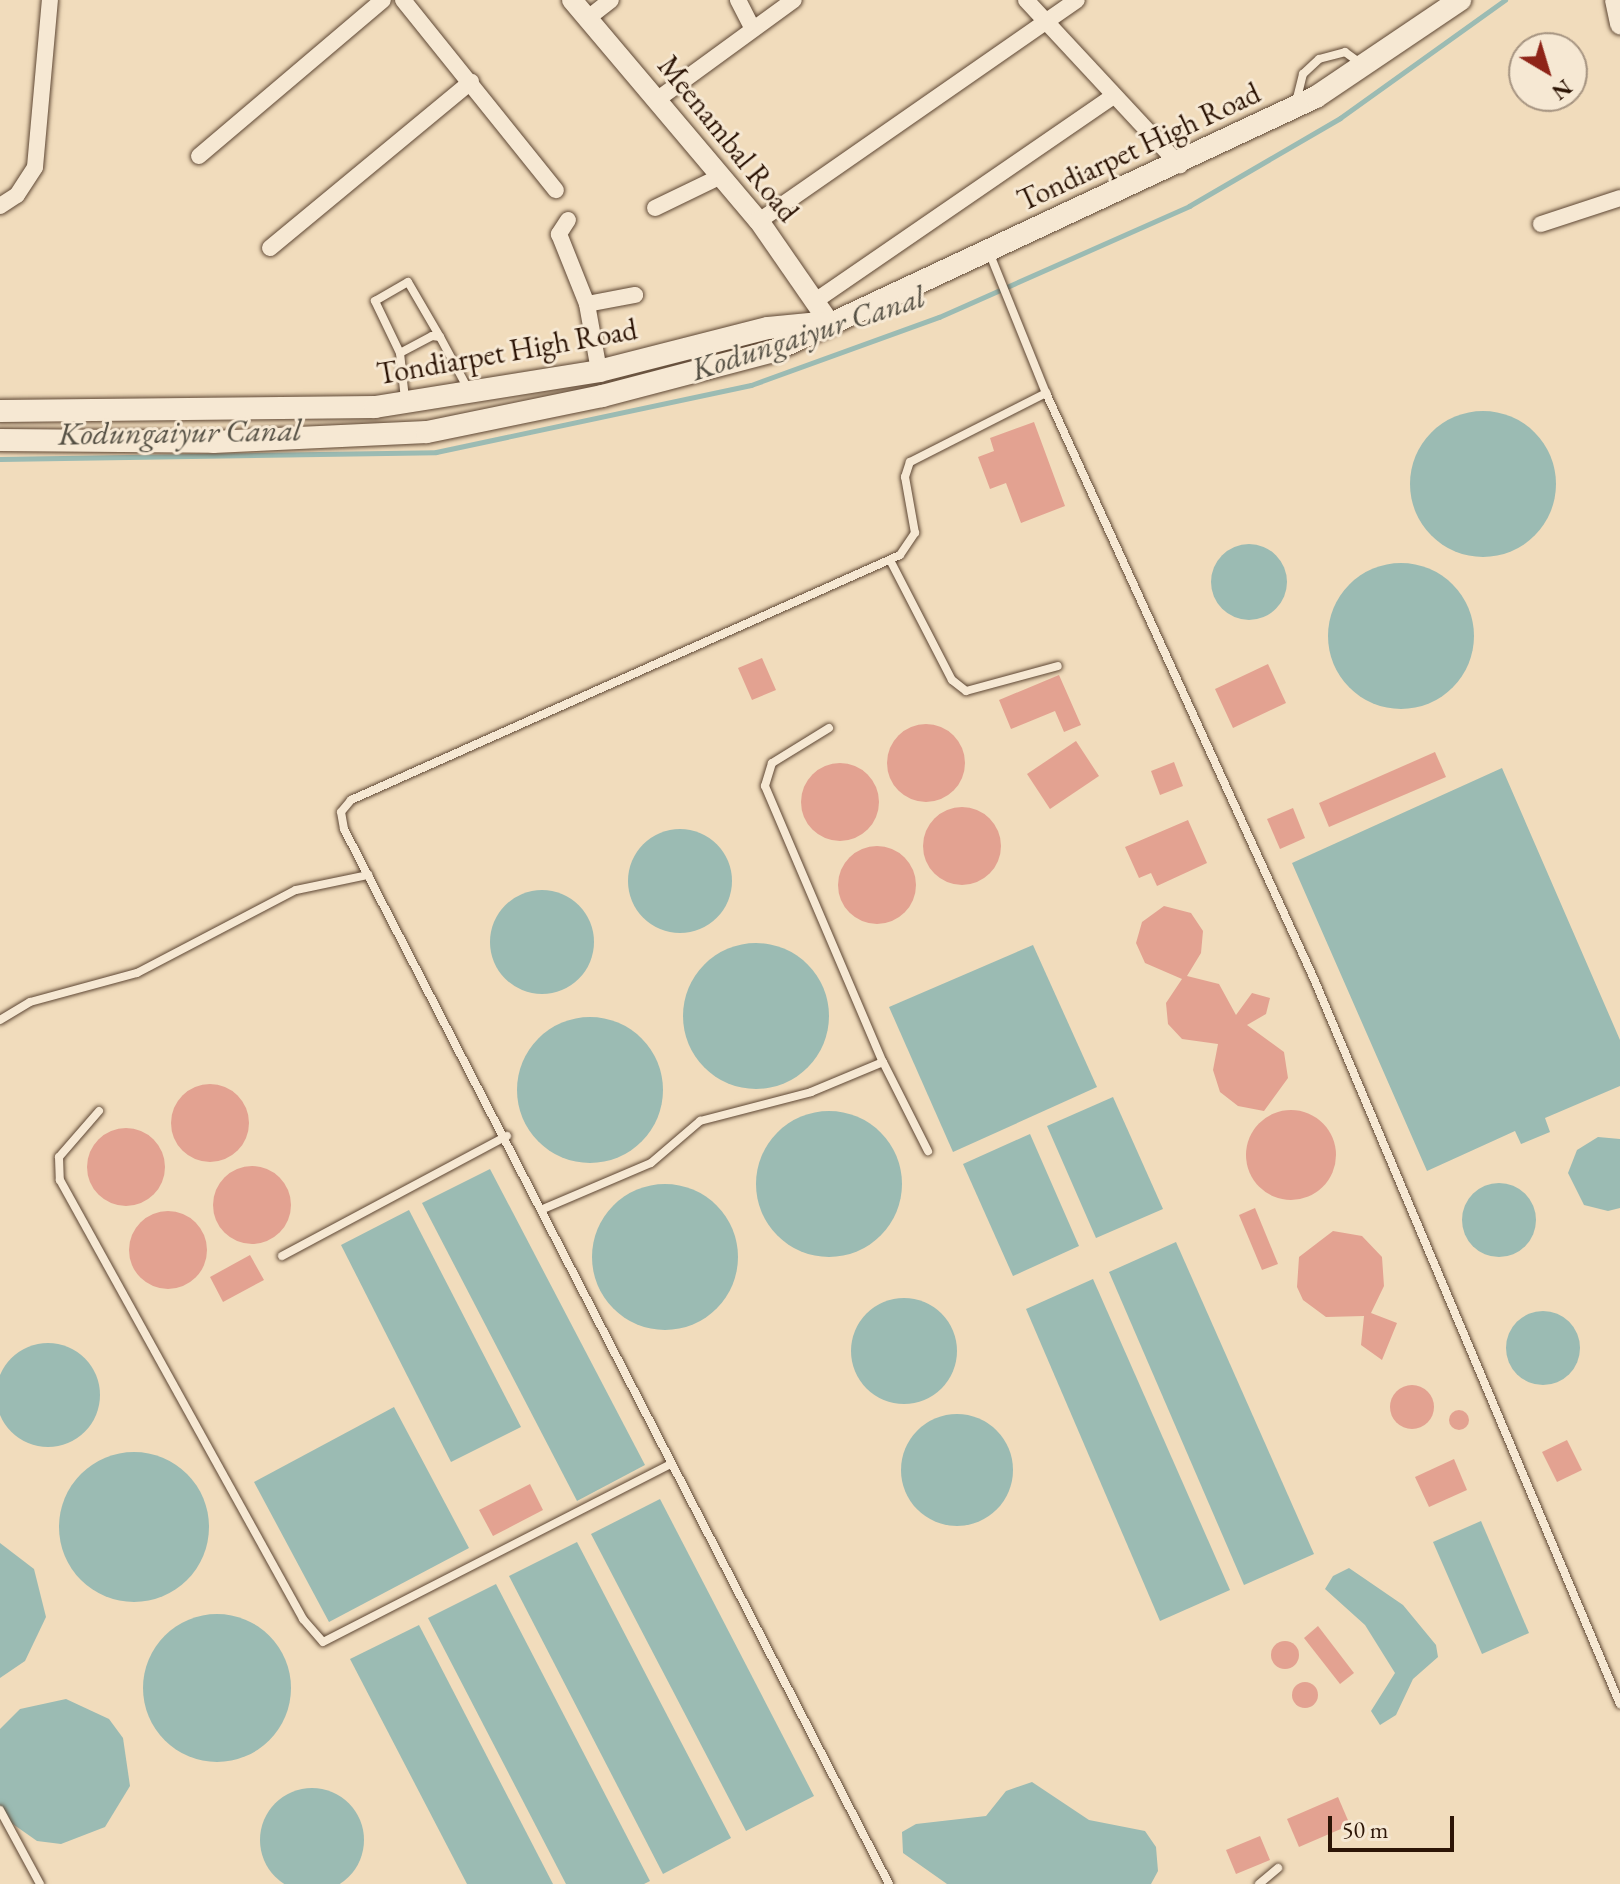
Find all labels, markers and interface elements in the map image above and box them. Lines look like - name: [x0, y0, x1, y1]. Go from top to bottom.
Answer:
- north arrow: [1508, 32, 1588, 112]
- street label: Meenambal Road: [650, 49, 806, 229]
- text: N: [1546, 73, 1578, 107]
- street label: Tondiarpet High Road: [1012, 75, 1266, 219]
- water label: Kodungaiyur Canal: [686, 277, 930, 389]
- street label: Tondiarpet High Road: [374, 311, 640, 393]
- water label: Kodungaiyur Canal: [58, 411, 302, 453]
- scale bar: [1332, 1800, 1458, 1850]
- text: 50 m: [1342, 1814, 1389, 1845]

